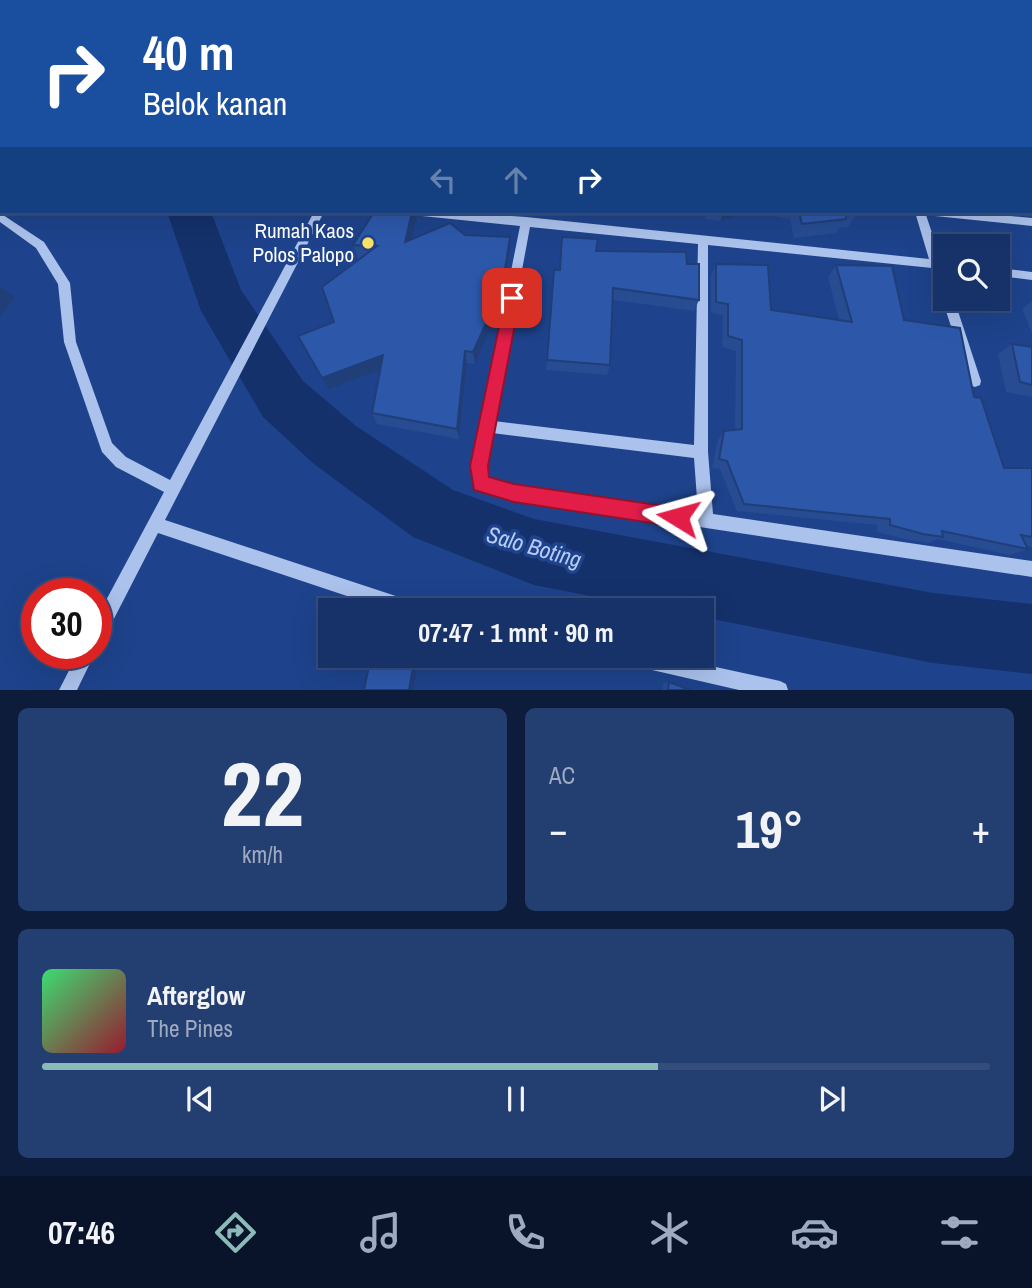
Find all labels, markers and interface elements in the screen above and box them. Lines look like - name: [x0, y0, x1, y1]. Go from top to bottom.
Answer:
- text: 40 m: [143, 19, 235, 85]
- icon: right: [28, 28, 119, 119]
- text: Belok kanan: [143, 82, 287, 125]
- icon: left: [424, 161, 462, 199]
- icon: ahead: [497, 161, 535, 199]
- icon: right: [570, 161, 608, 199]
- place label: Rumah Kaos Polos Palopo: [253, 216, 354, 269]
- map controls: [933, 234, 1010, 311]
- button: search: [933, 234, 1010, 311]
- marker: Rumah Kaos Polos Palopo: [360, 235, 376, 251]
- pin: [482, 268, 542, 328]
- icon: arrive: [493, 279, 531, 317]
- position arrow: [641, 480, 715, 554]
- water label: Salo Boting: [483, 518, 585, 575]
- speed limit sign: 30: [21, 578, 112, 669]
- text: 07:47 · 1 mnt · 90 m: [418, 615, 614, 650]
- text: 22: [221, 732, 304, 854]
- text: AC: [549, 760, 575, 791]
- text: 19°: [735, 794, 804, 864]
- text: −: [549, 804, 567, 855]
- text: +: [972, 804, 990, 855]
- text: km/h: [242, 839, 283, 870]
- text: Afterglow: [147, 978, 245, 1013]
- text: The Pines: [147, 1013, 233, 1044]
- icon: previous: [181, 1080, 219, 1118]
- icon: pause: [497, 1080, 535, 1118]
- icon: next: [813, 1080, 851, 1118]
- icon: directions: [211, 1208, 260, 1257]
- icon: music: [356, 1208, 405, 1257]
- icon: phone: [501, 1208, 550, 1257]
- icon: climate: [645, 1208, 694, 1257]
- icon: car: [790, 1208, 839, 1257]
- icon: filters: [935, 1208, 984, 1257]
- text: 07:46: [48, 1211, 115, 1254]

